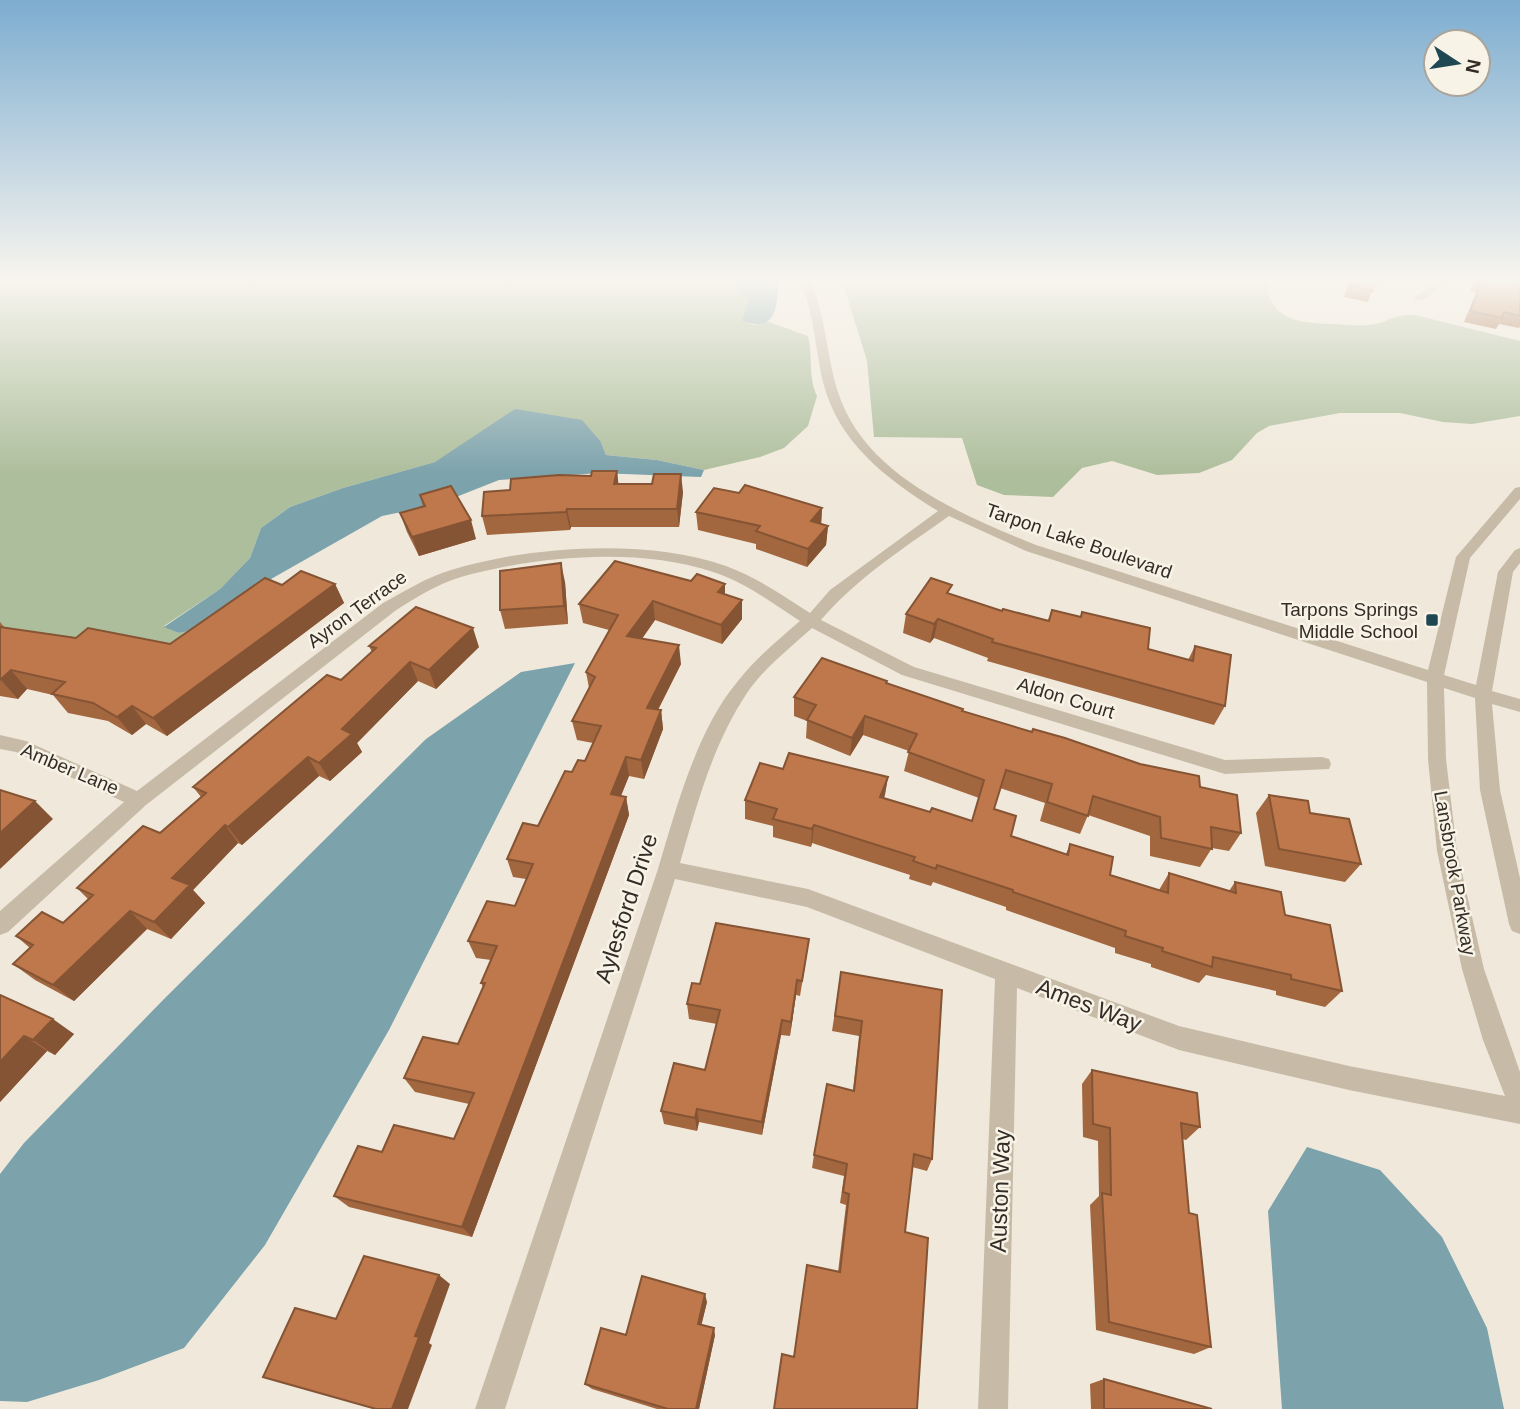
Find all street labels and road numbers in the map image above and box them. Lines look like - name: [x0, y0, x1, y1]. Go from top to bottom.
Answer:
- street label: Tarpon Lake Boulevard: [983, 499, 1175, 583]
- street label: Ayron Terrace: [303, 566, 411, 652]
- street label: Aldon Court: [1015, 673, 1118, 723]
- street label: Amber Lane: [18, 739, 122, 799]
- street label: Lansbrook Parkway: [1430, 789, 1480, 957]
- street label: Aylesford Drive: [590, 830, 662, 986]
- street label: Ames Way: [1033, 973, 1146, 1037]
- street label: Auston Way: [985, 1129, 1015, 1253]

